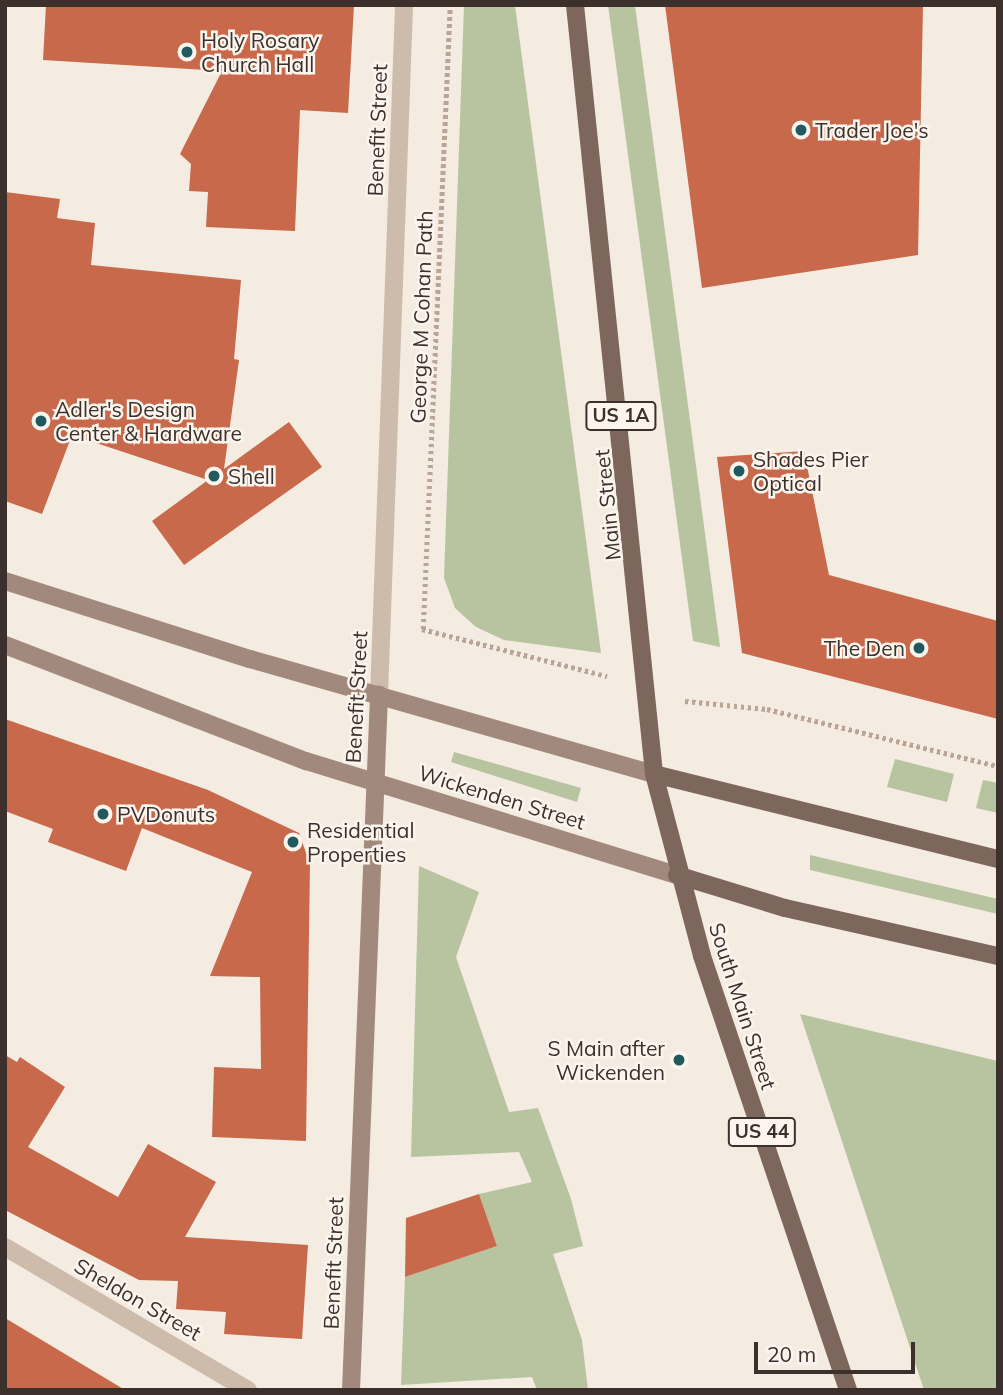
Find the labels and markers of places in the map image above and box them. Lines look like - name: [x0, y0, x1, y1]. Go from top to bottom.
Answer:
- place label: Holy Rosary Church Hall: [201, 27, 319, 77]
- marker: Holy Rosary Church Hall: [179, 44, 195, 60]
- place label: Trader Joe's: [815, 117, 929, 143]
- marker: Trader Joe's: [793, 122, 809, 138]
- place label: Adler's Design Center & Hardware: [55, 396, 242, 446]
- marker: Adler's Design Center & Hardware: [33, 413, 49, 429]
- place label: Shades Pier Optical: [753, 446, 869, 496]
- place label: Shell: [228, 463, 275, 489]
- marker: Shades Pier Optical: [731, 463, 747, 479]
- marker: Shell: [206, 468, 222, 484]
- place label: The Den: [824, 635, 905, 661]
- marker: The Den: [911, 640, 927, 656]
- place label: PVDonuts: [117, 801, 215, 827]
- marker: PVDonuts: [95, 806, 111, 822]
- place label: Residential Properties: [307, 817, 414, 867]
- marker: Residential Properties: [285, 834, 301, 850]
- place label: S Main after Wickenden: [548, 1035, 665, 1085]
- marker: S Main after Wickenden: [671, 1052, 687, 1068]

